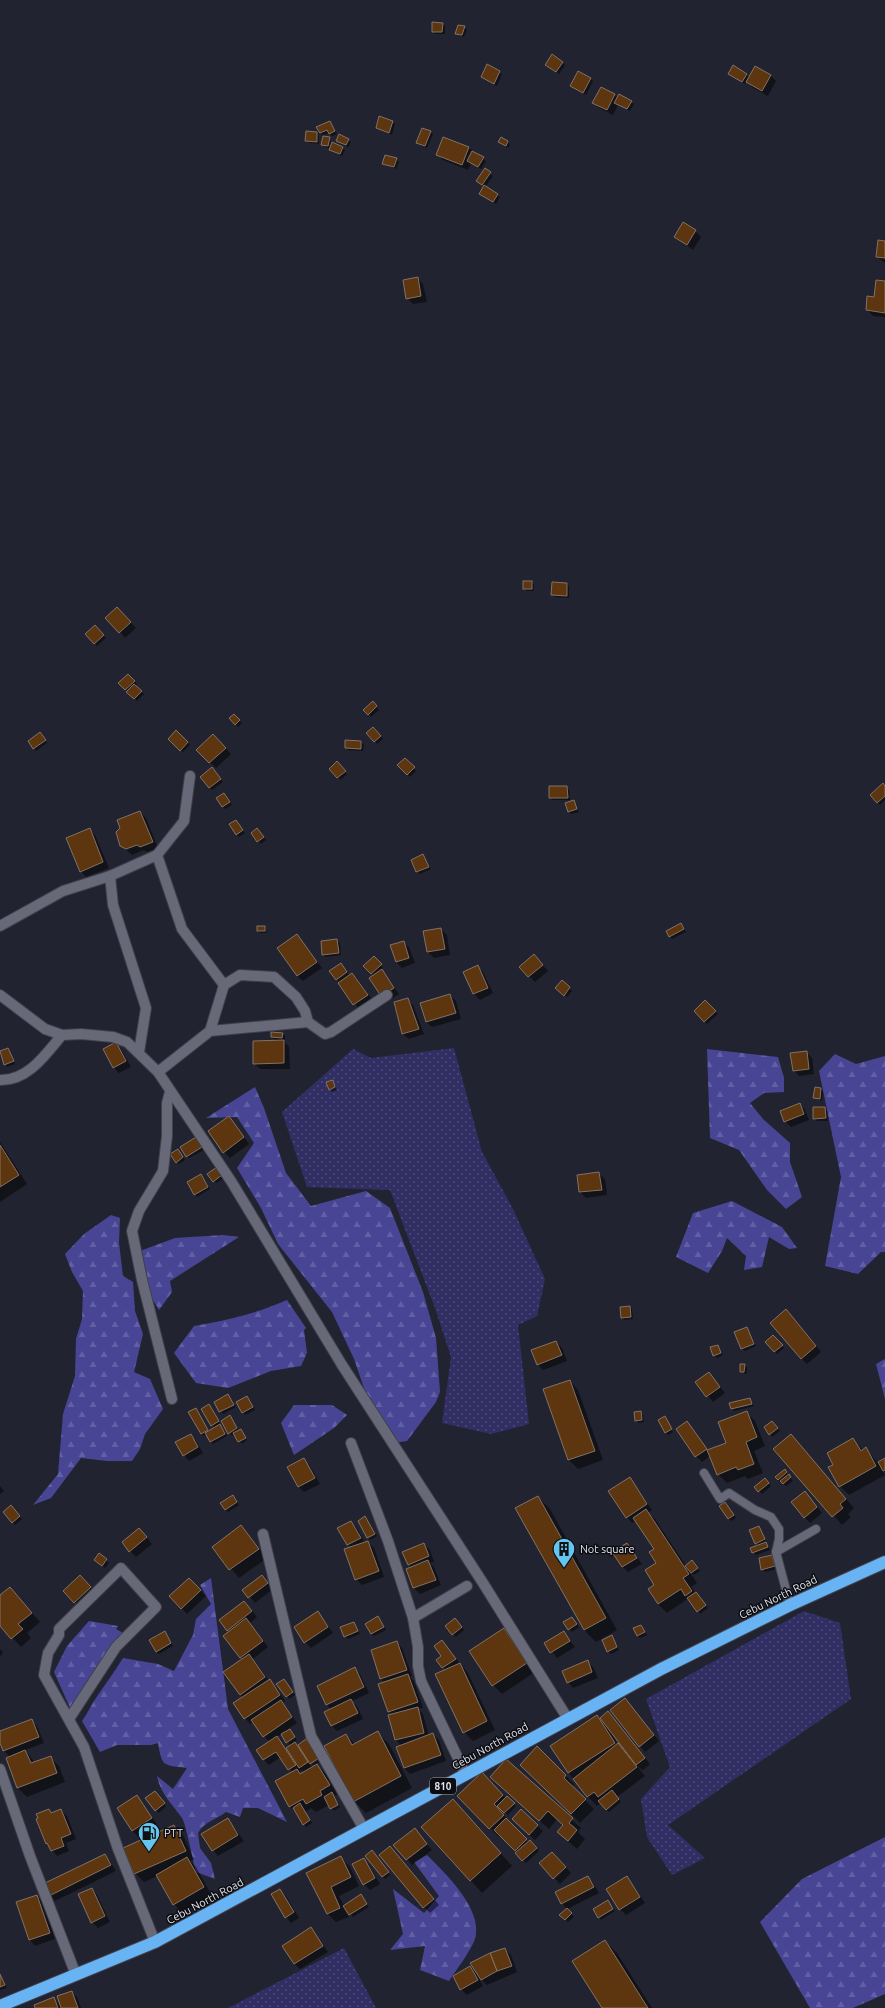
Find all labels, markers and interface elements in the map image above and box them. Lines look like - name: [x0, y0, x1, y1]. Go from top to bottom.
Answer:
- building icon: Not square: [551, 1536, 577, 1569]
- place label: Not square: [580, 1543, 635, 1555]
- street label: Cebu North Road: [737, 1573, 819, 1621]
- street label: Cebu North Road: [450, 1720, 530, 1772]
- road number: 810: [430, 1778, 456, 1794]
- fuel station icon: PTT: [136, 1820, 162, 1853]
- place label: PTT: [164, 1827, 183, 1839]
- street label: Cebu North Road: [165, 1876, 245, 1926]

